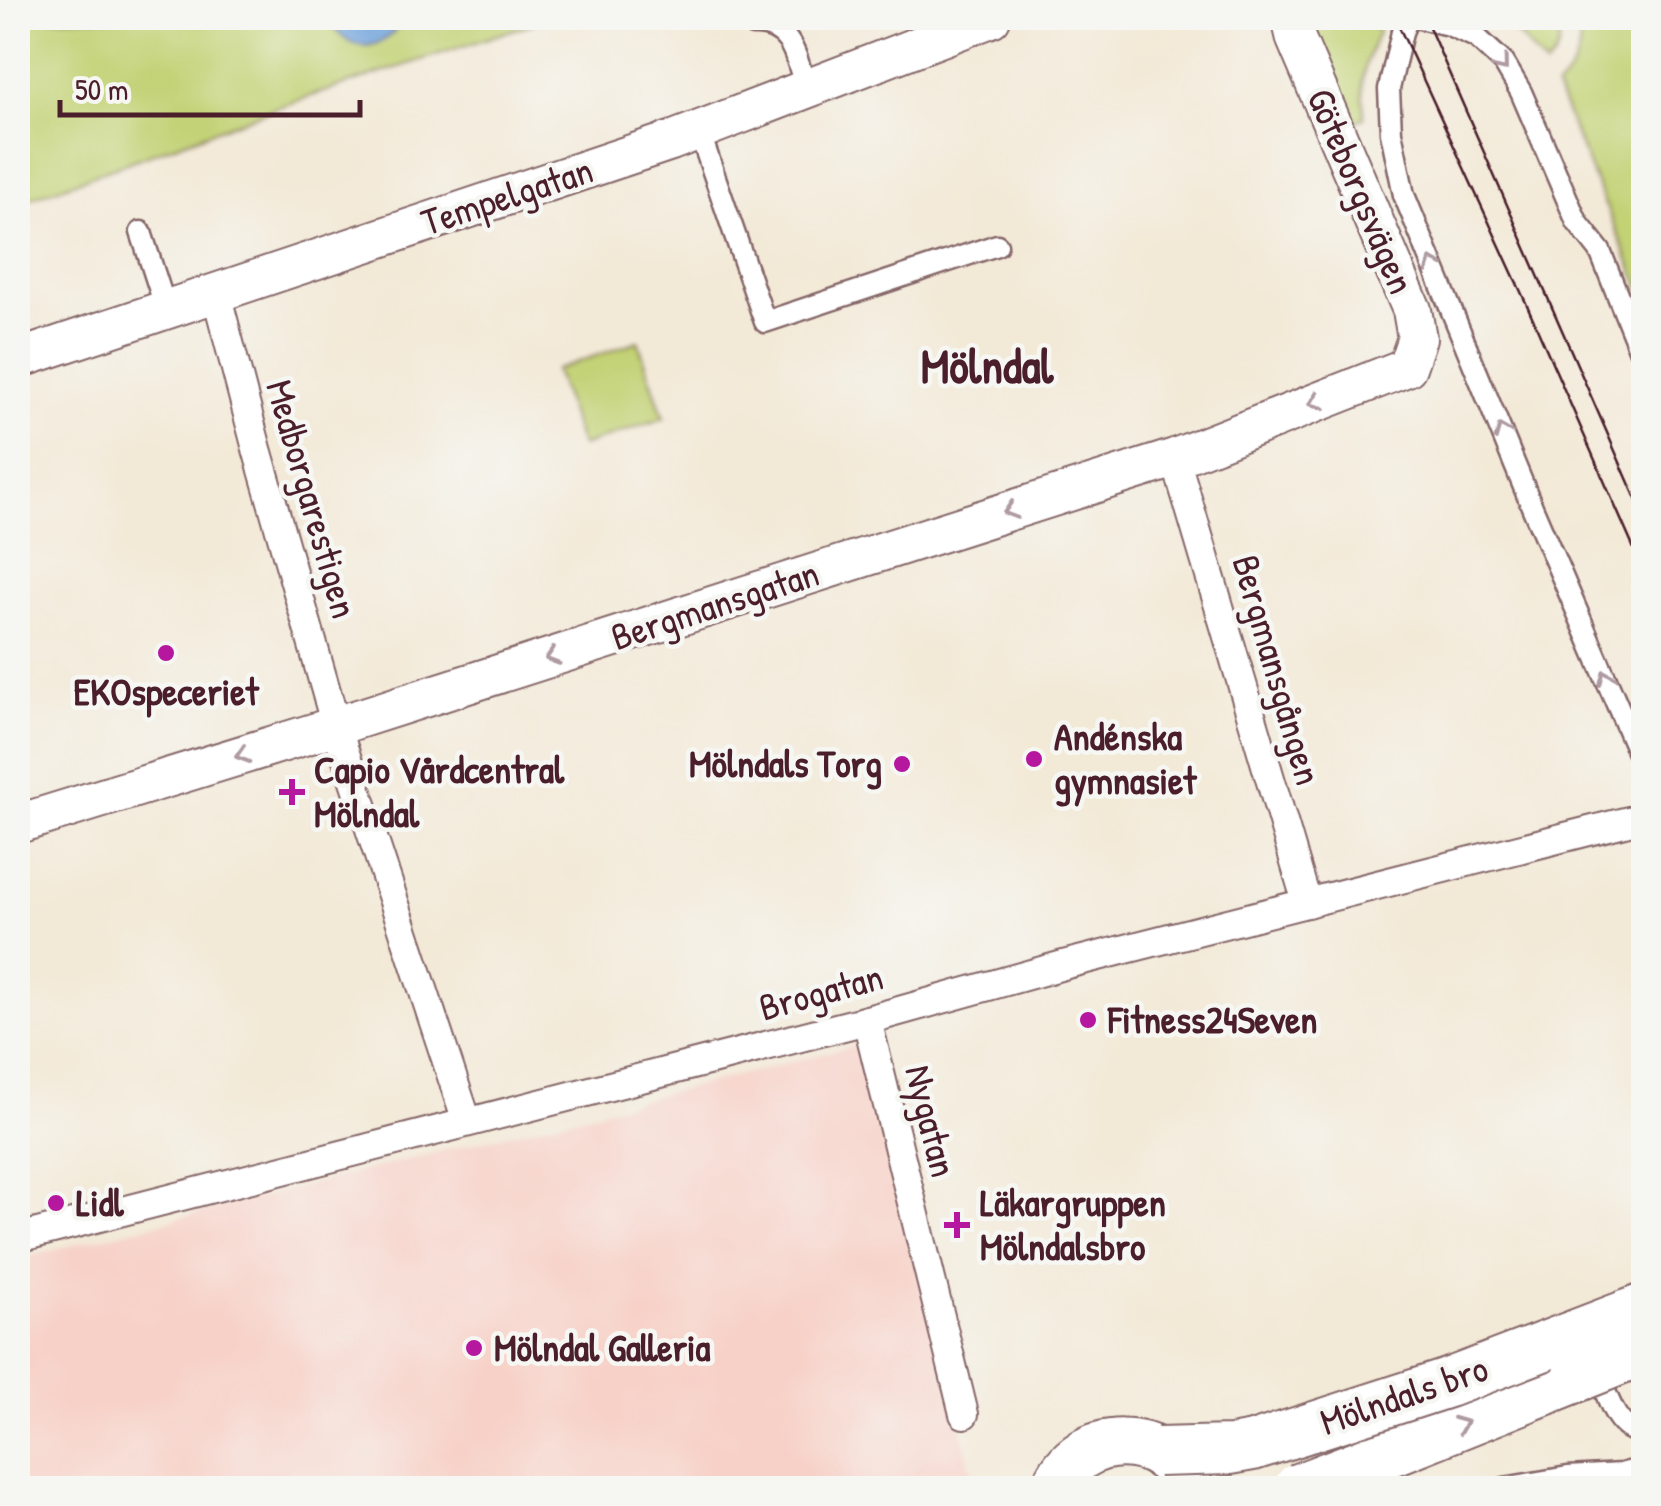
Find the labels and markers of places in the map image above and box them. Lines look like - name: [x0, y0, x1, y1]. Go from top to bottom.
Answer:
- marker: EKOspeceriet: [155, 642, 177, 664]
- place label: EKOspeceriet: [73, 665, 260, 718]
- place label: Andénska gymnasiet: [1054, 710, 1198, 807]
- place label: Mölndals Torg: [689, 737, 882, 790]
- place label: Capio Vårdcentral Mölndal: [314, 743, 565, 839]
- marker: Andénska gymnasiet: [1023, 748, 1045, 770]
- marker: Mölndals Torg: [891, 753, 913, 775]
- marker: Capio Vårdcentral Mölndal: [279, 779, 305, 805]
- place label: Fitness24Seven: [1107, 993, 1318, 1045]
- marker: Fitness24Seven: [1077, 1009, 1099, 1031]
- place label: Lidl: [76, 1176, 124, 1228]
- place label: Läkargruppen Mölndalsbro: [980, 1176, 1166, 1272]
- marker: Lidl: [45, 1192, 67, 1214]
- marker: Läkargruppen Mölndalsbro: [944, 1212, 970, 1238]
- place label: Mölndal Galleria: [494, 1321, 711, 1373]
- marker: Mölndal Galleria: [463, 1337, 485, 1359]

